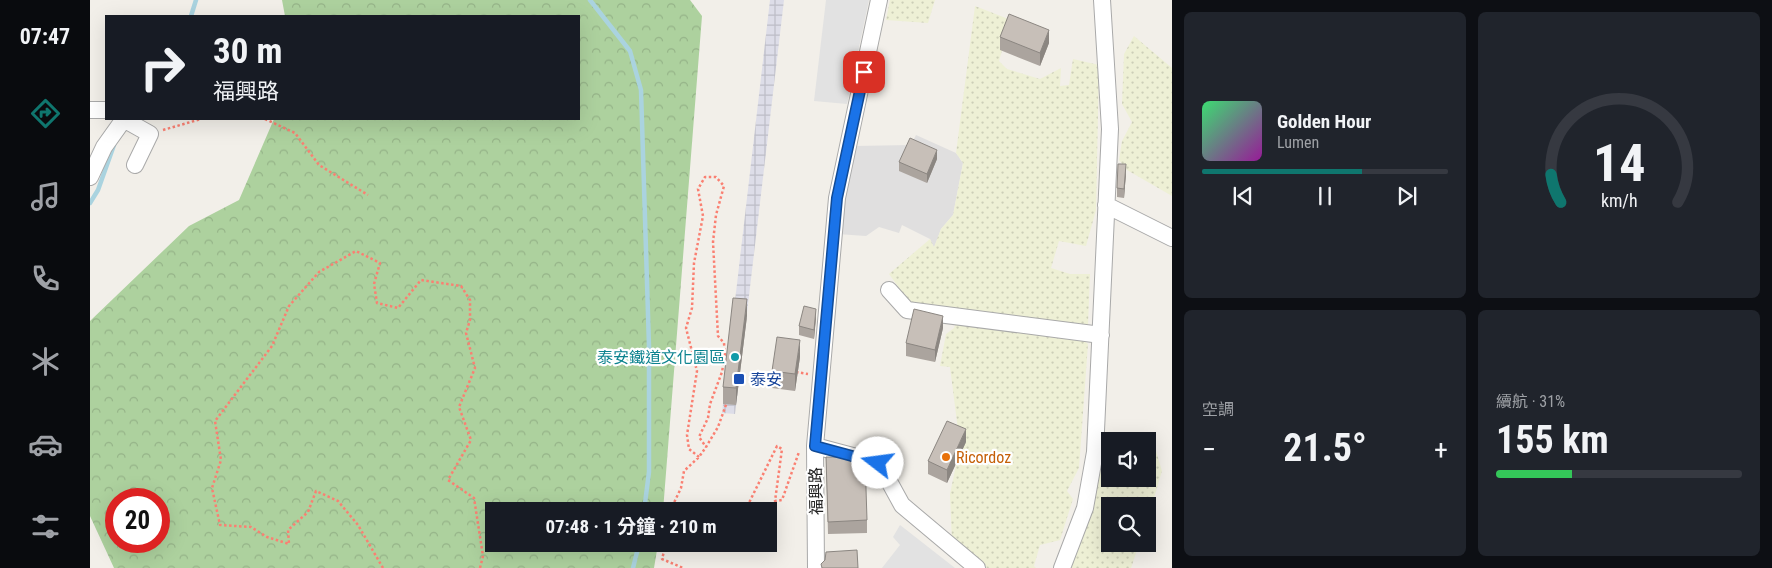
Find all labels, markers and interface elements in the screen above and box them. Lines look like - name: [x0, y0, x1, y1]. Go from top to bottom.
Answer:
- text: 07:47: [20, 24, 70, 49]
- text: 30 m: [213, 31, 282, 72]
- icon: right: [130, 35, 195, 100]
- pin: [843, 51, 885, 93]
- icon: arrive: [850, 58, 878, 86]
- text: 福興路: [213, 79, 279, 104]
- icon: directions: [28, 96, 63, 131]
- text: Golden Hour: [1277, 110, 1371, 133]
- text: Lumen: [1277, 133, 1319, 152]
- text: 14: [1593, 133, 1645, 194]
- icon: music: [28, 179, 63, 214]
- icon: previous: [1229, 182, 1257, 210]
- icon: pause: [1311, 182, 1339, 210]
- icon: next: [1393, 182, 1421, 210]
- text: km/h: [1601, 190, 1637, 211]
- icon: phone: [28, 261, 63, 296]
- icon: climate: [28, 344, 63, 379]
- place label: 泰安鐵道文化園區: [597, 348, 725, 367]
- marker: 泰安鐵道文化園區: [729, 351, 741, 363]
- place label: 泰安: [750, 370, 782, 389]
- marker: 泰安: [732, 372, 746, 386]
- text: 續航 · 31%: [1496, 392, 1565, 411]
- text: 空調: [1202, 400, 1234, 419]
- text: 155 km: [1496, 418, 1609, 462]
- text: 21.5°: [1283, 426, 1367, 470]
- icon: car: [28, 427, 63, 462]
- map controls: [1101, 432, 1156, 552]
- button: sound: [1101, 432, 1156, 487]
- text: −: [1202, 433, 1216, 466]
- text: +: [1434, 433, 1448, 466]
- position arrow: [851, 436, 903, 488]
- place label: Ricordoz: [956, 448, 1011, 467]
- marker: Ricordoz: [940, 451, 952, 463]
- street label: 福興路: [806, 467, 826, 515]
- speed limit sign: 20: [105, 488, 170, 553]
- button: search: [1101, 497, 1156, 552]
- icon: filters: [28, 509, 63, 544]
- text: 07:48 · 1 分鐘 · 210 m: [545, 515, 717, 538]

